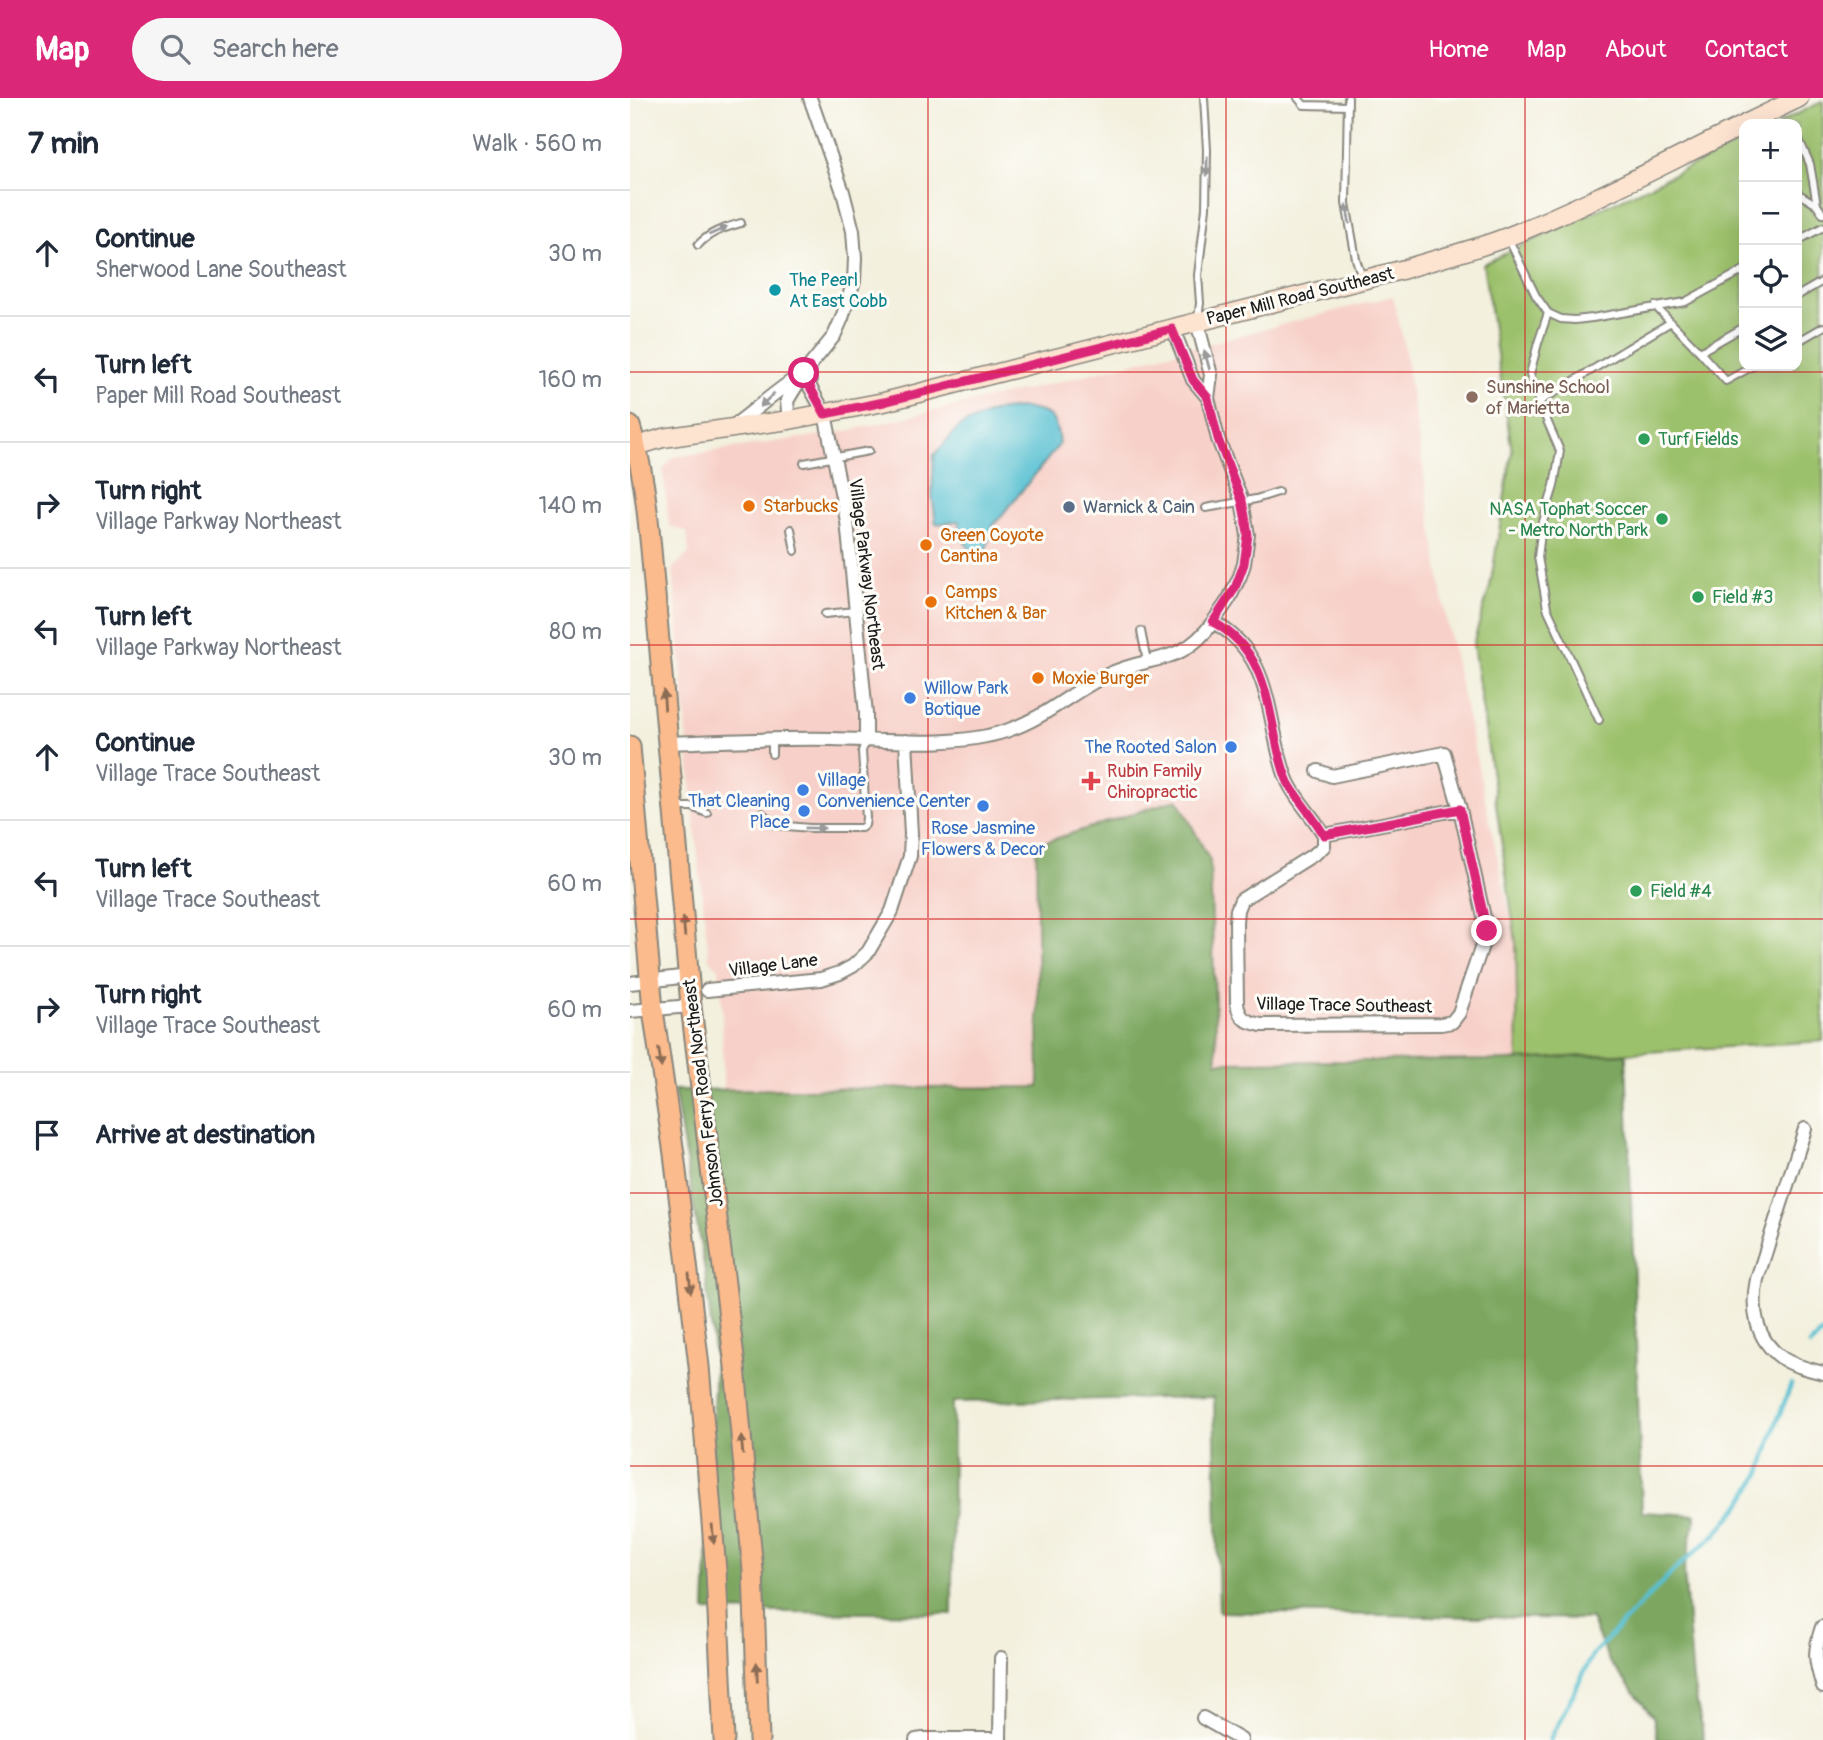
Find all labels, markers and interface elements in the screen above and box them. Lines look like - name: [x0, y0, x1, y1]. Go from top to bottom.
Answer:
- search box: [132, 18, 622, 81]
- text: Map: [35, 29, 90, 70]
- icon: search: [156, 30, 194, 68]
- text: Search here: [212, 33, 339, 65]
- text: Home: [1428, 35, 1489, 64]
- text: Map: [1527, 35, 1567, 64]
- text: About: [1605, 35, 1667, 64]
- text: Contact: [1705, 35, 1788, 64]
- map controls: [1739, 119, 1802, 371]
- button: +: [1739, 119, 1802, 182]
- text: 7 min: [28, 125, 99, 162]
- text: Walk · 560 m: [472, 129, 602, 158]
- one-way arrow: [1201, 155, 1212, 177]
- button: −: [1739, 182, 1802, 245]
- one-way arrow: [1342, 203, 1353, 225]
- text: Continue: [95, 223, 195, 255]
- one-way arrow: [708, 225, 728, 237]
- icon: ahead: [28, 234, 66, 272]
- text: 30 m: [548, 239, 602, 268]
- button: locate: [1739, 245, 1802, 308]
- text: Sherwood Lane Southeast: [95, 255, 347, 284]
- street label: Paper Mill Road Southeast: [1204, 262, 1397, 331]
- place label: The Pearl At East Cobb: [789, 269, 887, 313]
- marker: The Pearl At East Cobb: [767, 282, 783, 298]
- button: layers: [1739, 308, 1802, 371]
- text: Turn left: [95, 349, 191, 381]
- one-way arrow: [1201, 349, 1212, 371]
- route start: [788, 357, 819, 388]
- icon: left: [28, 360, 66, 398]
- text: 160 m: [538, 365, 602, 394]
- place label: Sunshine School of Marietta: [1486, 376, 1610, 420]
- text: Paper Mill Road Southeast: [95, 381, 341, 410]
- marker: Sunshine School of Marietta: [1464, 389, 1480, 405]
- one-way arrow: [759, 392, 776, 408]
- place label: Turf Fields: [1658, 428, 1738, 451]
- marker: Turf Fields: [1636, 431, 1652, 447]
- text: Turn right: [95, 475, 201, 507]
- street label: Village Parkway Northeast: [843, 477, 890, 672]
- icon: right: [28, 486, 66, 524]
- text: 140 m: [539, 491, 602, 520]
- place label: Starbucks: [763, 495, 838, 518]
- place label: Warnick & Cain: [1083, 496, 1195, 519]
- marker: Starbucks: [741, 498, 757, 514]
- place label: NASA Tophat Soccer - Metro North Park: [1489, 498, 1649, 542]
- marker: Warnick & Cain: [1061, 499, 1077, 515]
- text: Village Parkway Northeast: [95, 507, 341, 536]
- marker: NASA Tophat Soccer - Metro North Park: [1654, 511, 1670, 527]
- place label: Green Coyote Cantina: [940, 524, 1044, 568]
- marker: Green Coyote Cantina: [918, 537, 934, 553]
- place label: Camps Kitchen & Bar: [945, 581, 1047, 625]
- place label: Field #3: [1712, 586, 1773, 609]
- marker: Field #3: [1690, 589, 1706, 605]
- marker: Camps Kitchen & Bar: [923, 594, 939, 610]
- text: Turn left: [95, 601, 191, 633]
- icon: left: [28, 612, 66, 650]
- text: 80 m: [549, 617, 602, 646]
- text: Village Parkway Northeast: [95, 633, 341, 662]
- place label: Moxie Burger: [1052, 667, 1150, 690]
- marker: Moxie Burger: [1030, 670, 1046, 686]
- place label: Willow Park Botique: [924, 677, 1009, 721]
- one-way arrow: [658, 689, 669, 711]
- marker: Willow Park Botique: [902, 690, 918, 706]
- text: Continue: [95, 727, 195, 759]
- place label: The Rooted Salon: [1084, 736, 1217, 759]
- icon: ahead: [28, 738, 66, 776]
- marker: The Rooted Salon: [1223, 739, 1239, 755]
- text: 30 m: [548, 743, 602, 772]
- text: Village Trace Southeast: [95, 759, 320, 788]
- place label: Rubin Family Chiropractic: [1107, 760, 1202, 804]
- place label: Village Convenience Center: [817, 769, 971, 813]
- marker: Rubin Family Chiropractic: [1081, 771, 1101, 791]
- marker: Village Convenience Center: [795, 782, 811, 798]
- place label: That Cleaning Place: [688, 790, 790, 834]
- marker: Rose Jasmine Flowers & Decor: [975, 798, 991, 814]
- marker: That Cleaning Place: [796, 803, 812, 819]
- place label: Rose Jasmine Flowers & Decor: [921, 817, 1046, 861]
- one-way arrow: [804, 822, 826, 834]
- text: Turn left: [95, 853, 191, 885]
- icon: left: [28, 864, 66, 902]
- text: 60 m: [547, 869, 602, 898]
- place label: Field #4: [1650, 880, 1712, 903]
- marker: Field #4: [1628, 883, 1644, 899]
- text: Village Trace Southeast: [95, 885, 320, 914]
- one-way arrow: [678, 915, 689, 937]
- route end: [1471, 915, 1502, 946]
- street label: Village Lane: [727, 949, 819, 982]
- street label: Johnson Ferry Road Northeast: [678, 977, 729, 1208]
- text: Turn right: [95, 979, 201, 1011]
- icon: right: [28, 990, 66, 1028]
- street label: Village Trace Southeast: [1256, 992, 1433, 1019]
- text: 60 m: [547, 995, 602, 1024]
- text: Village Trace Southeast: [95, 1011, 320, 1040]
- one-way arrow: [655, 1047, 666, 1069]
- icon: arrive: [28, 1116, 66, 1154]
- text: Arrive at destination: [95, 1119, 315, 1151]
- one-way arrow: [685, 1273, 696, 1295]
- one-way arrow: [736, 1434, 747, 1456]
- one-way arrow: [708, 1524, 719, 1546]
- one-way arrow: [751, 1661, 762, 1683]

